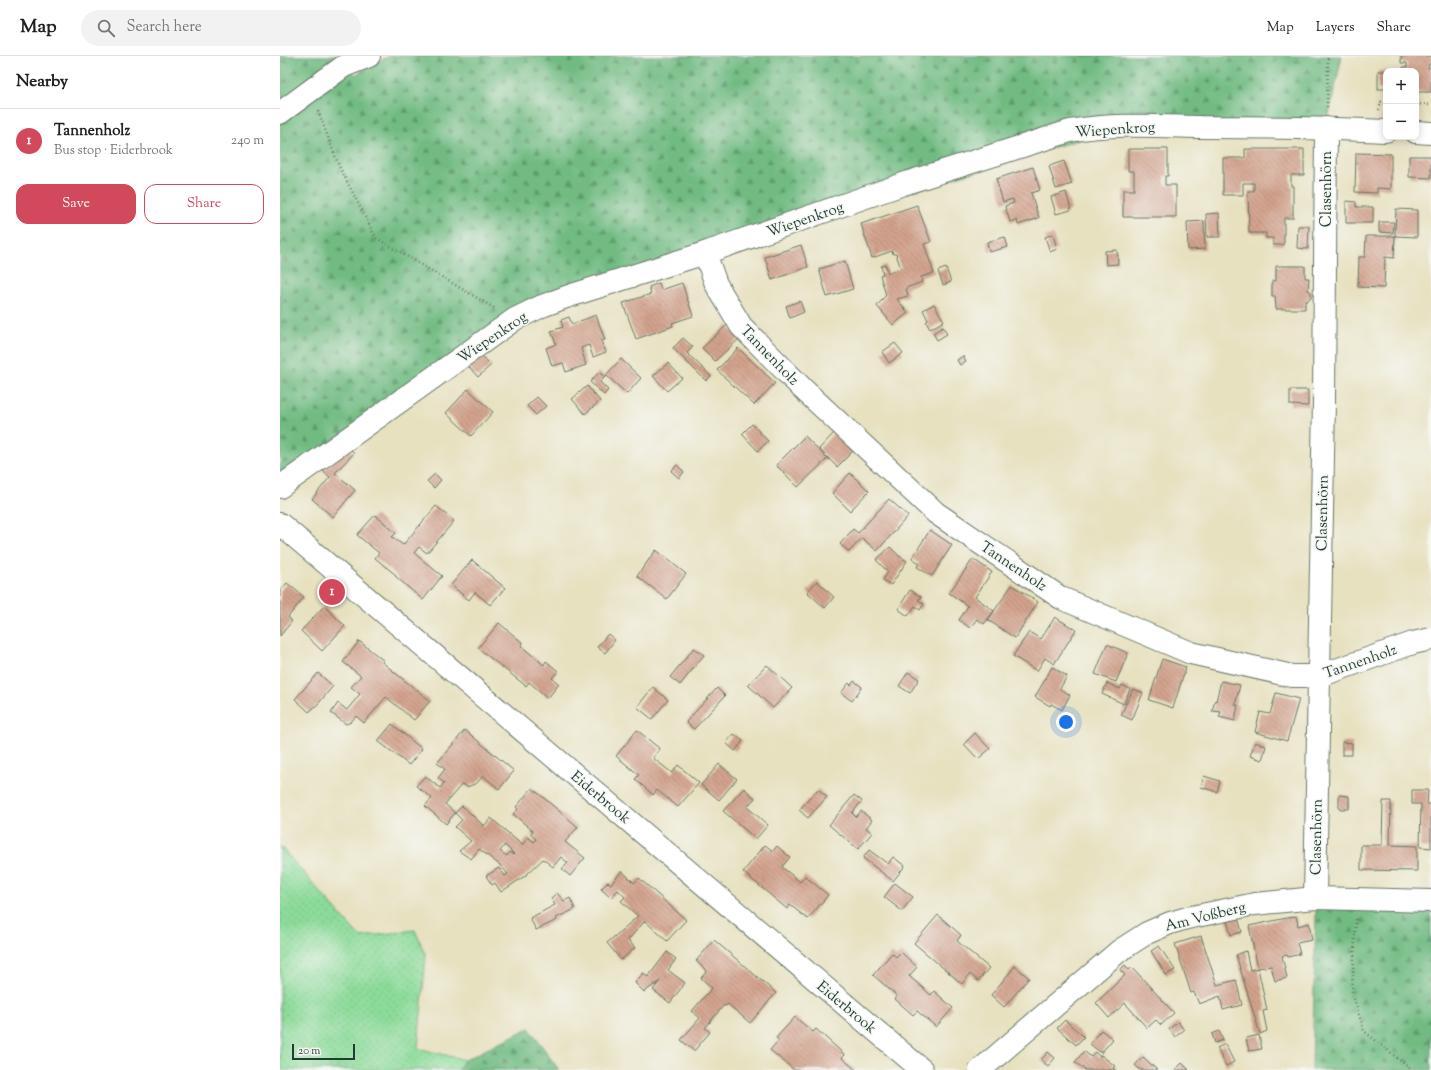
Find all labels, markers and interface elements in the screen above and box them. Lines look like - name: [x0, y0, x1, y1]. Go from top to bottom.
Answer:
- search box: [81, 10, 361, 46]
- text: Map: [20, 14, 57, 41]
- icon: search: [95, 17, 117, 39]
- text: Search here: [127, 17, 202, 38]
- text: Map: [1267, 18, 1294, 38]
- text: Layers: [1316, 18, 1354, 38]
- text: Share: [1376, 18, 1411, 38]
- map controls: [1383, 68, 1419, 140]
- button: +: [1383, 68, 1419, 104]
- text: Nearby: [16, 70, 68, 94]
- button: −: [1383, 104, 1419, 140]
- street label: Wiepenkrog: [1074, 117, 1156, 144]
- text: Tannenholz: [54, 121, 130, 142]
- text: 1: [27, 132, 31, 150]
- text: 240 m: [231, 132, 264, 150]
- text: Bus stop · Eiderbrook: [54, 142, 173, 160]
- street label: Clasenhörn: [1317, 151, 1338, 227]
- button: Save: [16, 184, 136, 224]
- button: Share: [144, 184, 264, 224]
- street label: Wiepenkrog: [764, 197, 847, 243]
- street label: Wiepenkrog: [454, 307, 532, 369]
- street label: Tannenholz: [735, 321, 803, 391]
- street label: Clasenhörn: [1312, 475, 1335, 551]
- street label: Tannenholz: [976, 537, 1051, 597]
- pin: 1: [319, 577, 345, 607]
- street label: Tannenholz: [1321, 640, 1400, 685]
- your location: [1056, 712, 1076, 732]
- street label: Eiderbrook: [566, 767, 635, 829]
- street label: Clasenhörn: [1306, 799, 1329, 875]
- street label: Am Voßberg: [1163, 897, 1248, 938]
- street label: Eiderbrook: [812, 977, 881, 1039]
- scale bar: [292, 1042, 355, 1061]
- text: 20 m: [298, 1043, 320, 1059]

